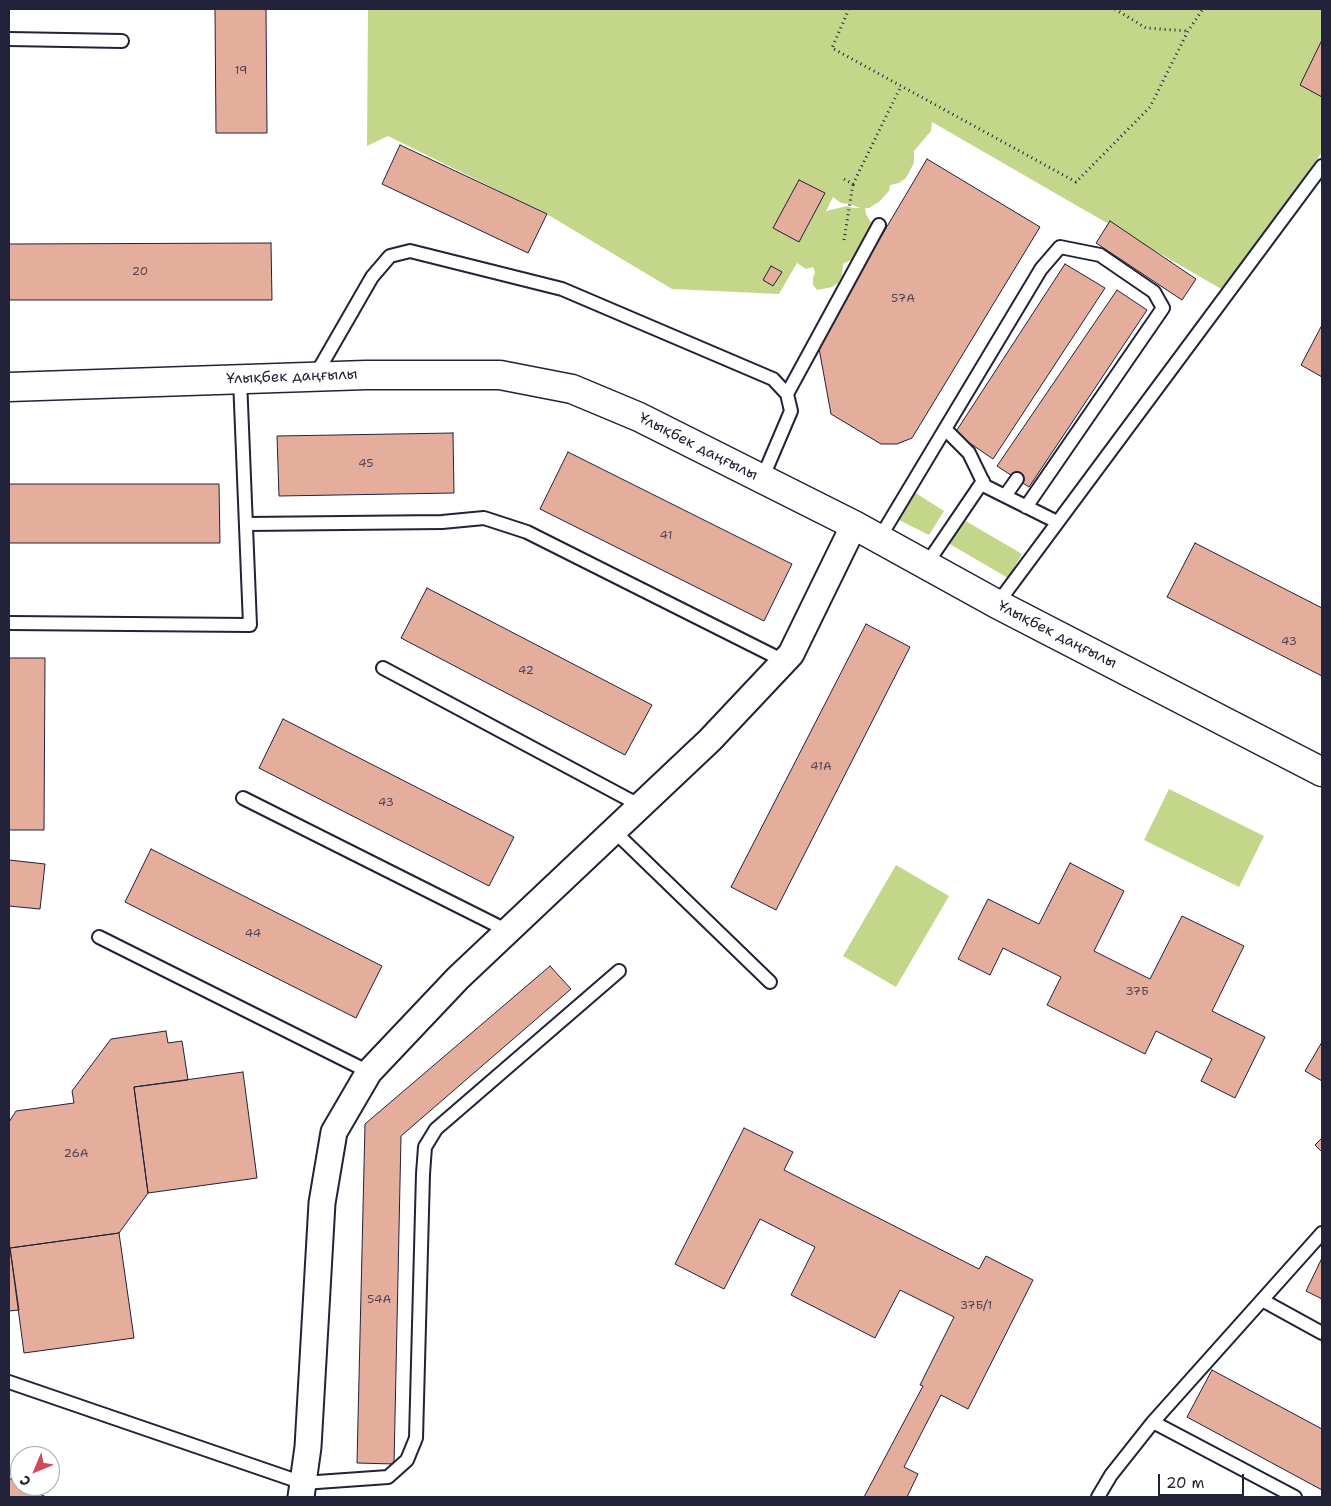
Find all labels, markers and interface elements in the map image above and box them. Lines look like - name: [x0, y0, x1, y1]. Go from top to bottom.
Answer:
- house number: 19: [235, 64, 247, 78]
- house number: 20: [132, 265, 148, 279]
- house number: 57А: [891, 292, 915, 306]
- street label: Ұлықбек даңғылы: [226, 366, 358, 388]
- street label: Ұлықбек даңғылы: [635, 409, 761, 485]
- house number: 45: [358, 457, 374, 471]
- house number: 41: [660, 529, 672, 543]
- street label: Ұлықбек даңғылы: [994, 597, 1120, 673]
- house number: 43: [1281, 635, 1297, 649]
- house number: 42: [518, 664, 534, 678]
- house number: 41А: [810, 760, 832, 774]
- house number: 43: [378, 796, 394, 810]
- house number: 44: [245, 927, 261, 941]
- house number: 37Б: [1125, 985, 1149, 999]
- house number: 26А: [64, 1147, 88, 1161]
- house number: 54А: [367, 1293, 391, 1307]
- house number: 37Б/1: [960, 1299, 992, 1313]
- north arrow: [10, 1446, 60, 1496]
- scale bar: [1161, 1464, 1247, 1496]
- text: С: [16, 1471, 35, 1490]
- text: 20 m: [1166, 1473, 1205, 1493]

